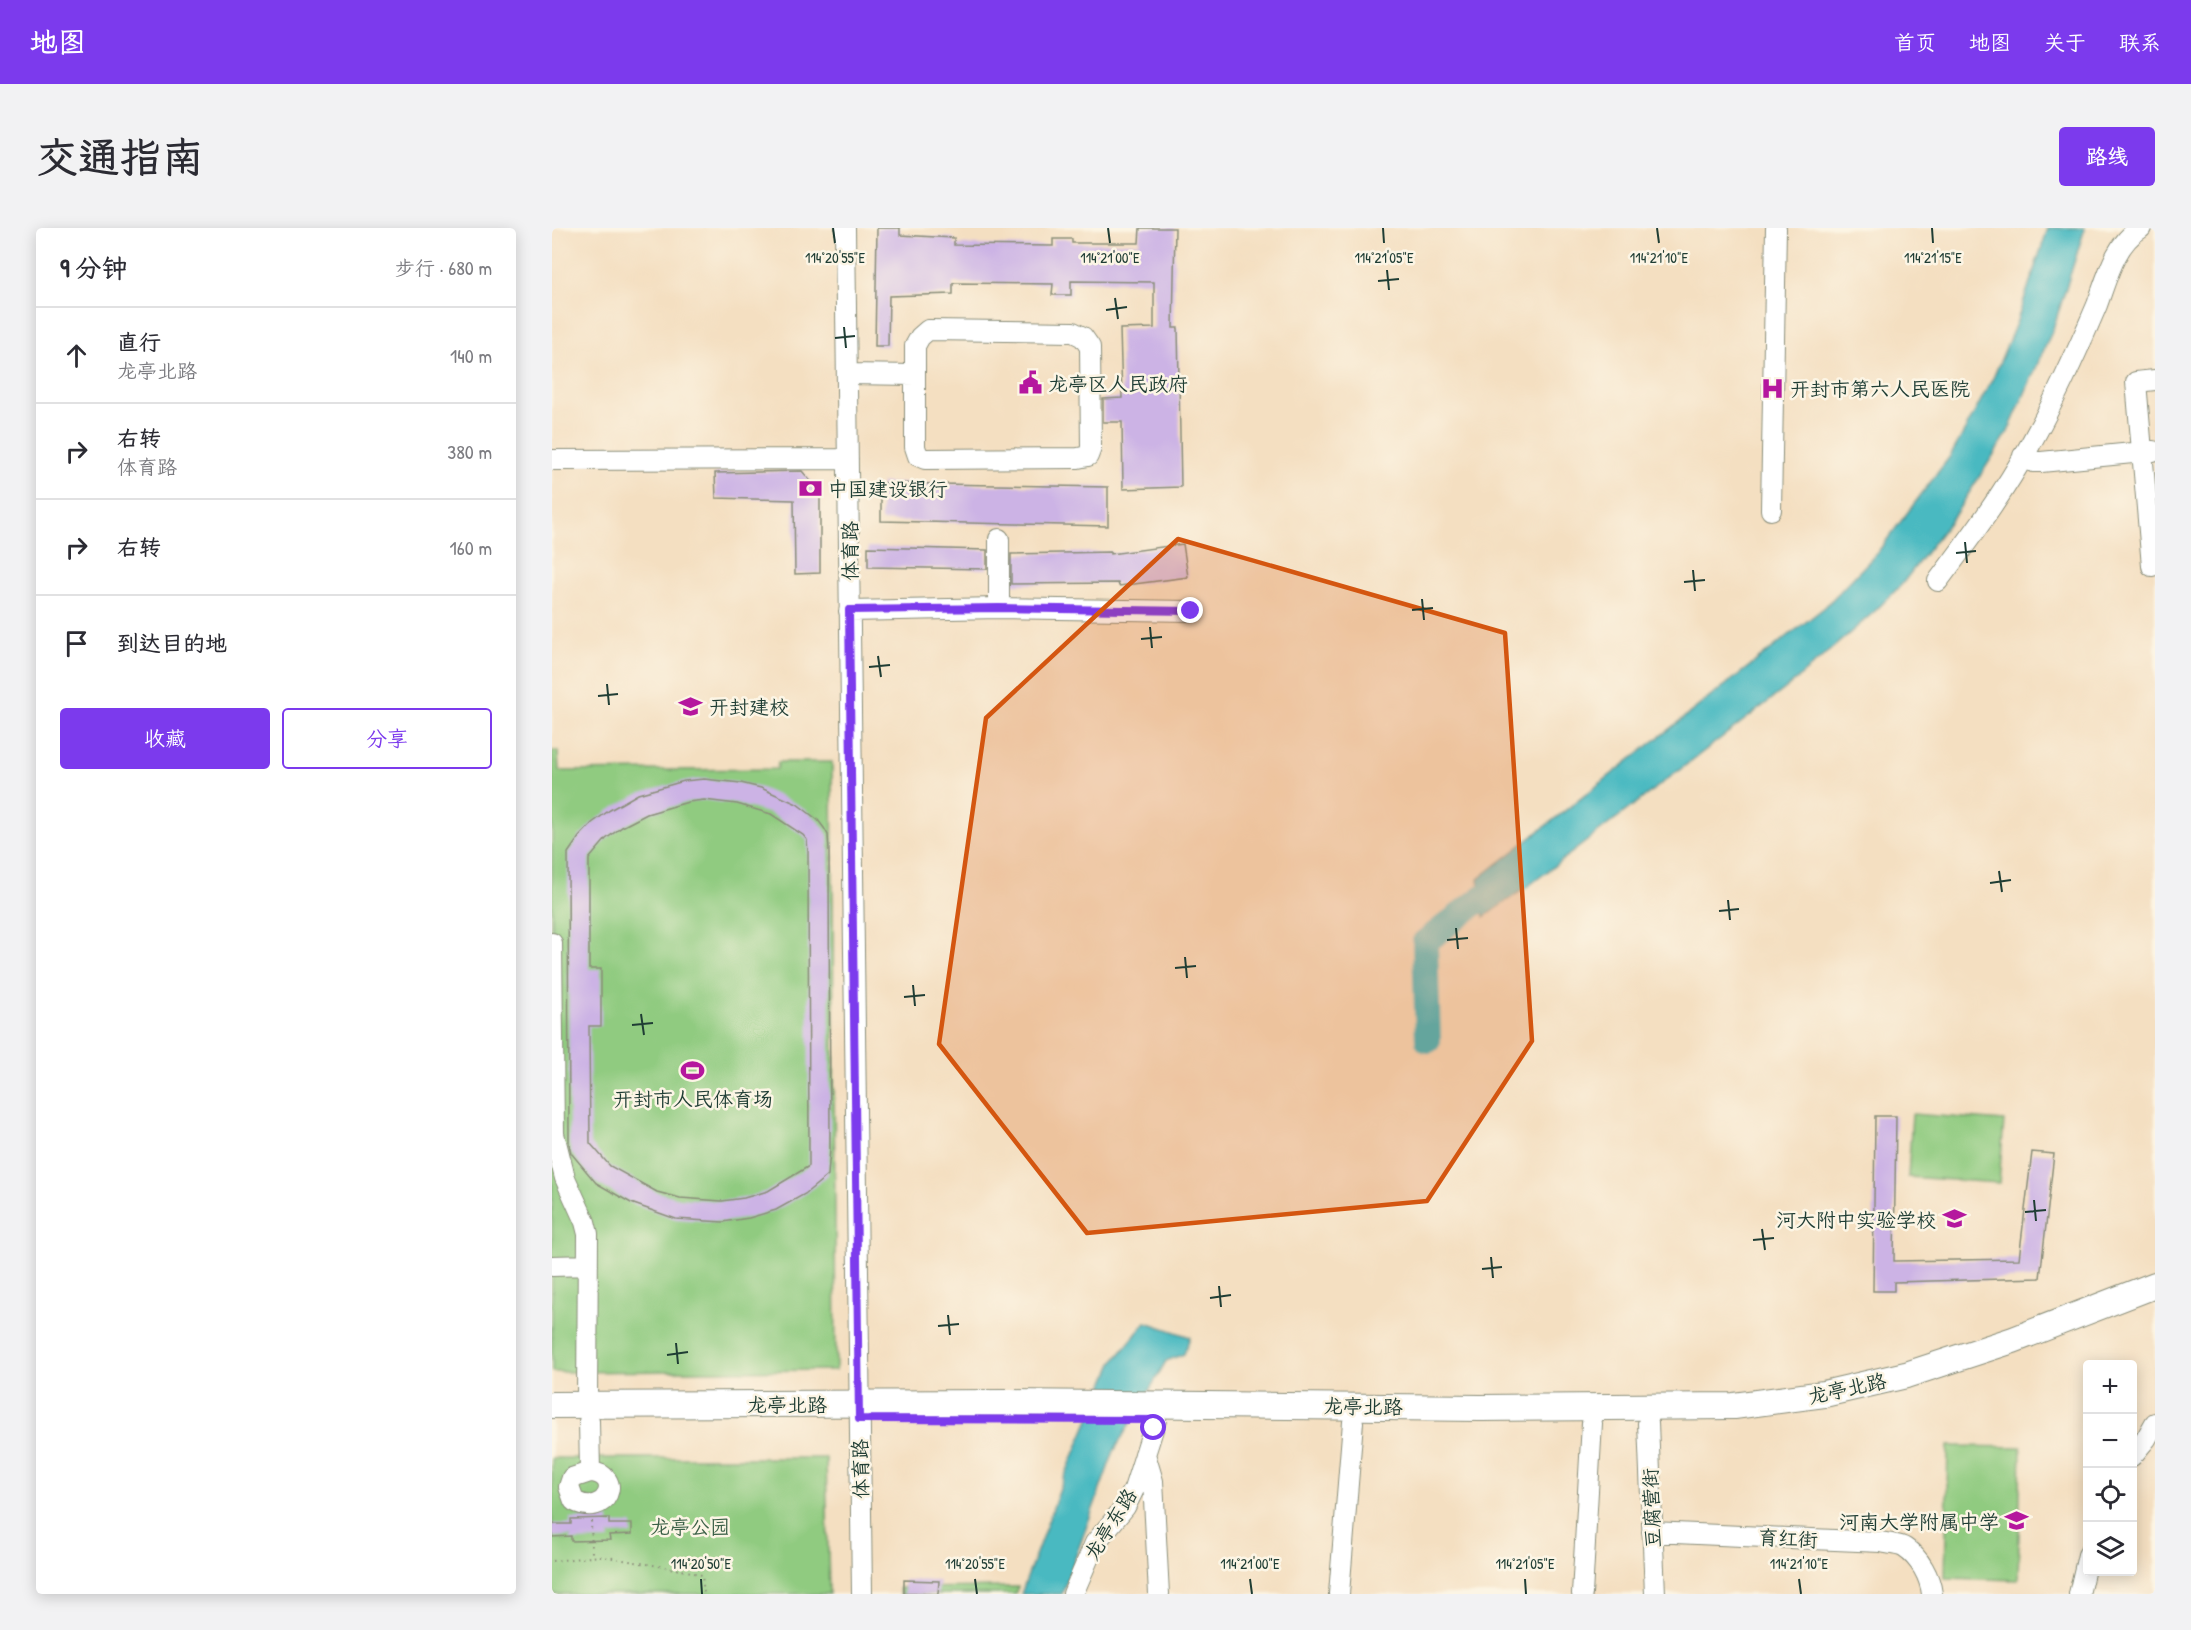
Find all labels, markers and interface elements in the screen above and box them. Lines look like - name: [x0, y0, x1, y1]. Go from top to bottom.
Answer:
- text: 地图: [30, 23, 86, 61]
- text: 首页: [1894, 28, 1936, 57]
- text: 地图: [1969, 28, 2011, 57]
- text: 关于: [2044, 28, 2086, 57]
- text: 联系: [2119, 28, 2161, 57]
- button: 路线: [2059, 127, 2155, 186]
- text: 交通指南: [36, 128, 204, 185]
- text: 114°20'55"E: [805, 247, 865, 268]
- text: 114°21'00"E: [1080, 247, 1140, 268]
- text: 114°21'05"E: [1354, 247, 1414, 268]
- text: 114°21'10"E: [1630, 247, 1688, 268]
- text: 114°21'15"E: [1904, 247, 1962, 268]
- text: 9 分钟: [60, 250, 128, 285]
- text: 步行 · 680 m: [395, 254, 492, 281]
- text: 直行: [117, 327, 161, 357]
- icon: ahead: [60, 339, 93, 372]
- text: 140 m: [450, 342, 492, 369]
- text: 龙亭北路: [117, 357, 197, 384]
- public building icon: 龙亭区人民政府: [1017, 370, 1043, 396]
- place label: 龙亭区人民政府: [1048, 370, 1188, 397]
- hospital icon: 开封市第六人民医院: [1759, 375, 1785, 401]
- place label: 开封市第六人民医院: [1790, 375, 1970, 402]
- text: 右转: [117, 423, 161, 453]
- icon: right: [60, 435, 93, 468]
- text: 380 m: [447, 438, 492, 465]
- text: 体育路: [117, 453, 177, 480]
- bank icon: 中国建设银行: [797, 475, 823, 501]
- place label: 中国建设银行: [828, 475, 948, 502]
- street label: 体育路: [836, 520, 863, 581]
- icon: right: [60, 531, 93, 564]
- text: 右转: [117, 532, 161, 562]
- text: 160 m: [450, 534, 492, 561]
- route end: [1177, 597, 1203, 623]
- icon: arrive: [60, 627, 93, 660]
- text: 到达目的地: [117, 628, 227, 658]
- school or university icon: 开封建校: [678, 693, 704, 719]
- place label: 开封建校: [709, 693, 789, 720]
- button: 收藏: [60, 708, 270, 769]
- button: 分享: [282, 708, 492, 769]
- sports icon: 开封市人民体育场: [680, 1057, 706, 1083]
- place label: 开封市人民体育场: [613, 1085, 773, 1112]
- place label: 河大附中实验学校: [1776, 1206, 1936, 1233]
- school or university icon: 河大附中实验学校: [1941, 1206, 1967, 1232]
- map controls: [2083, 1360, 2137, 1576]
- button: +: [2083, 1360, 2137, 1414]
- street label: 龙亭北路: [1805, 1366, 1890, 1410]
- street label: 龙亭北路: [747, 1391, 828, 1418]
- street label: 龙亭北路: [1323, 1392, 1404, 1420]
- route start: [1140, 1414, 1166, 1440]
- button: −: [2083, 1414, 2137, 1468]
- street label: 体育路: [846, 1438, 874, 1499]
- street label: 豆腐营街: [1636, 1468, 1666, 1548]
- button: locate: [2083, 1468, 2137, 1522]
- street label: 龙亭东路: [1077, 1482, 1143, 1565]
- place label: 河南大学附属中学: [1839, 1508, 1999, 1535]
- school or university icon: 河南大学附属中学: [2004, 1508, 2030, 1534]
- park label: 龙亭公园: [650, 1513, 730, 1540]
- button: layers: [2083, 1522, 2137, 1576]
- street label: 育红街: [1757, 1523, 1819, 1553]
- text: 114°20'50"E: [671, 1553, 732, 1574]
- text: 114°20'55"E: [945, 1553, 1005, 1574]
- text: 114°21'00"E: [1220, 1553, 1280, 1574]
- text: 114°21'05"E: [1495, 1553, 1555, 1574]
- text: 114°21'10"E: [1770, 1553, 1828, 1574]

